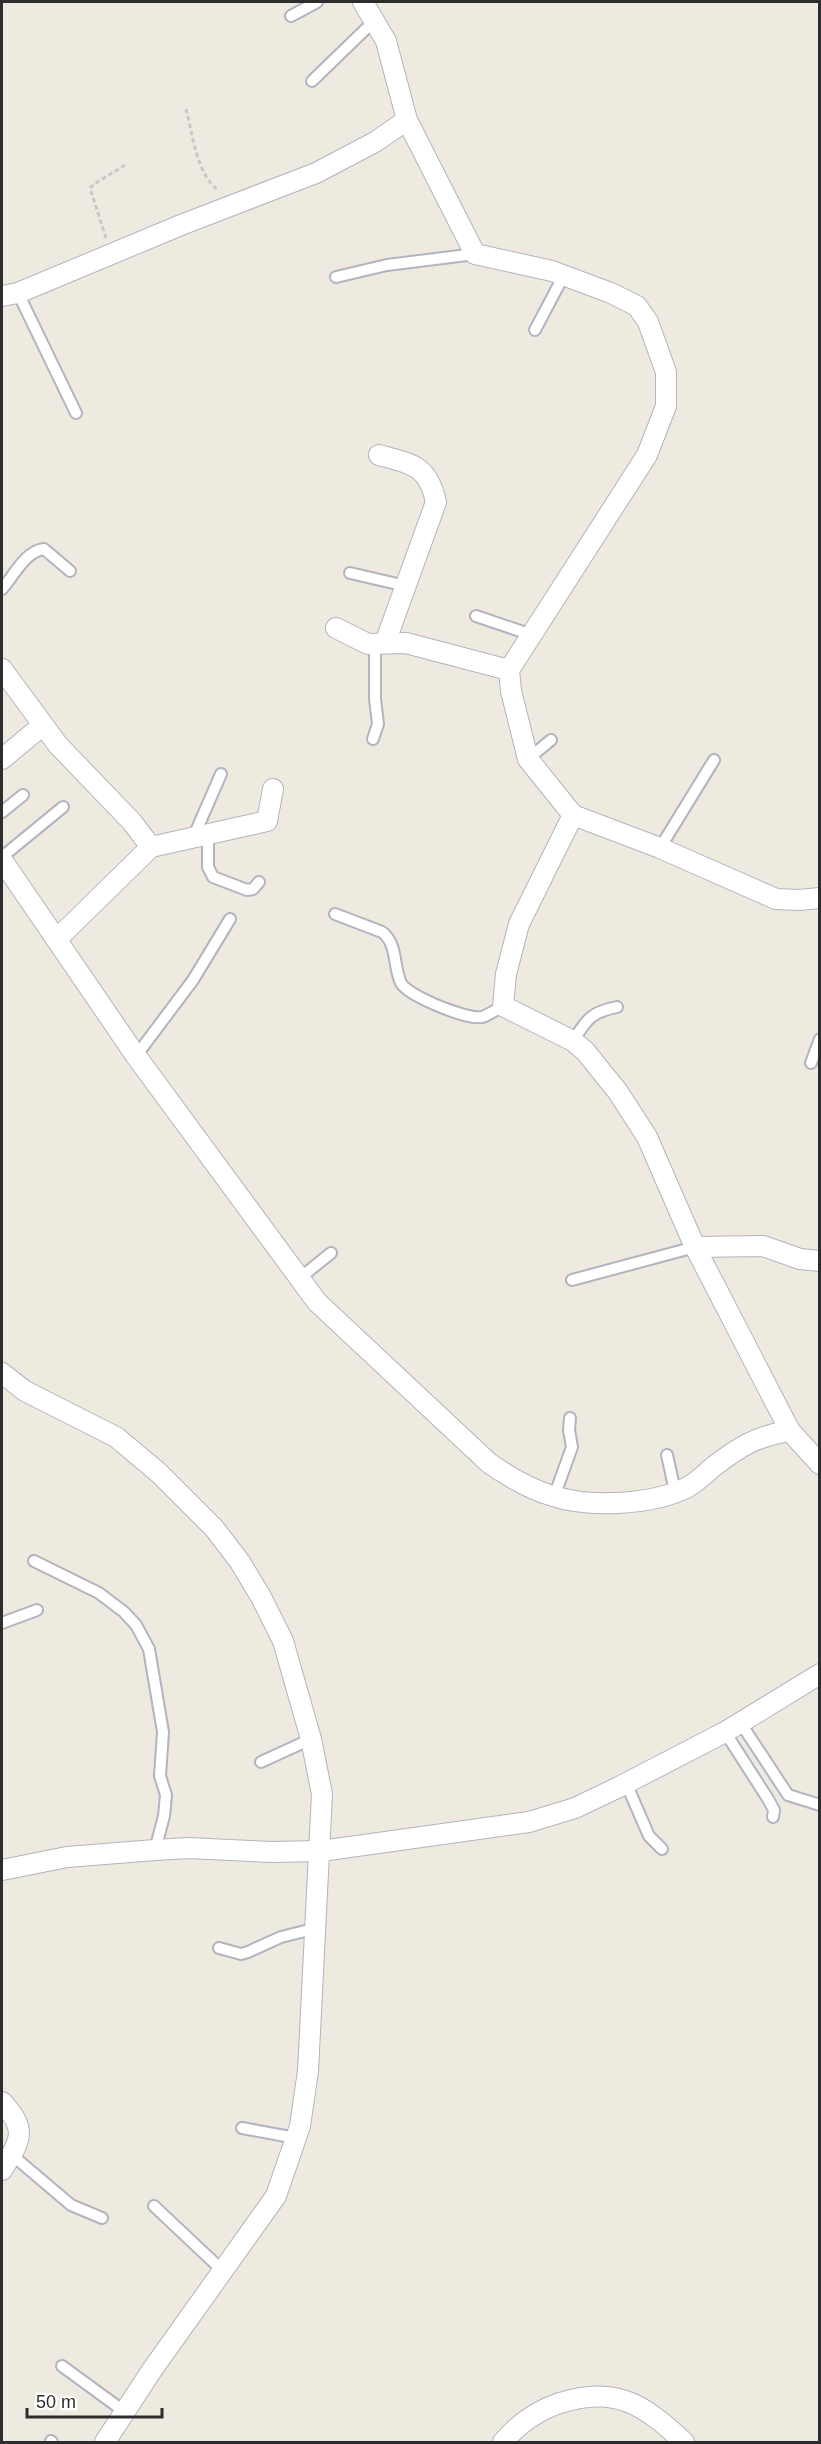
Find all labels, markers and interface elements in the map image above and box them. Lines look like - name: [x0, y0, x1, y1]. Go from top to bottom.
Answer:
- scale bar: [27, 2381, 162, 2419]
- text: 50 m: [36, 2392, 76, 2412]

